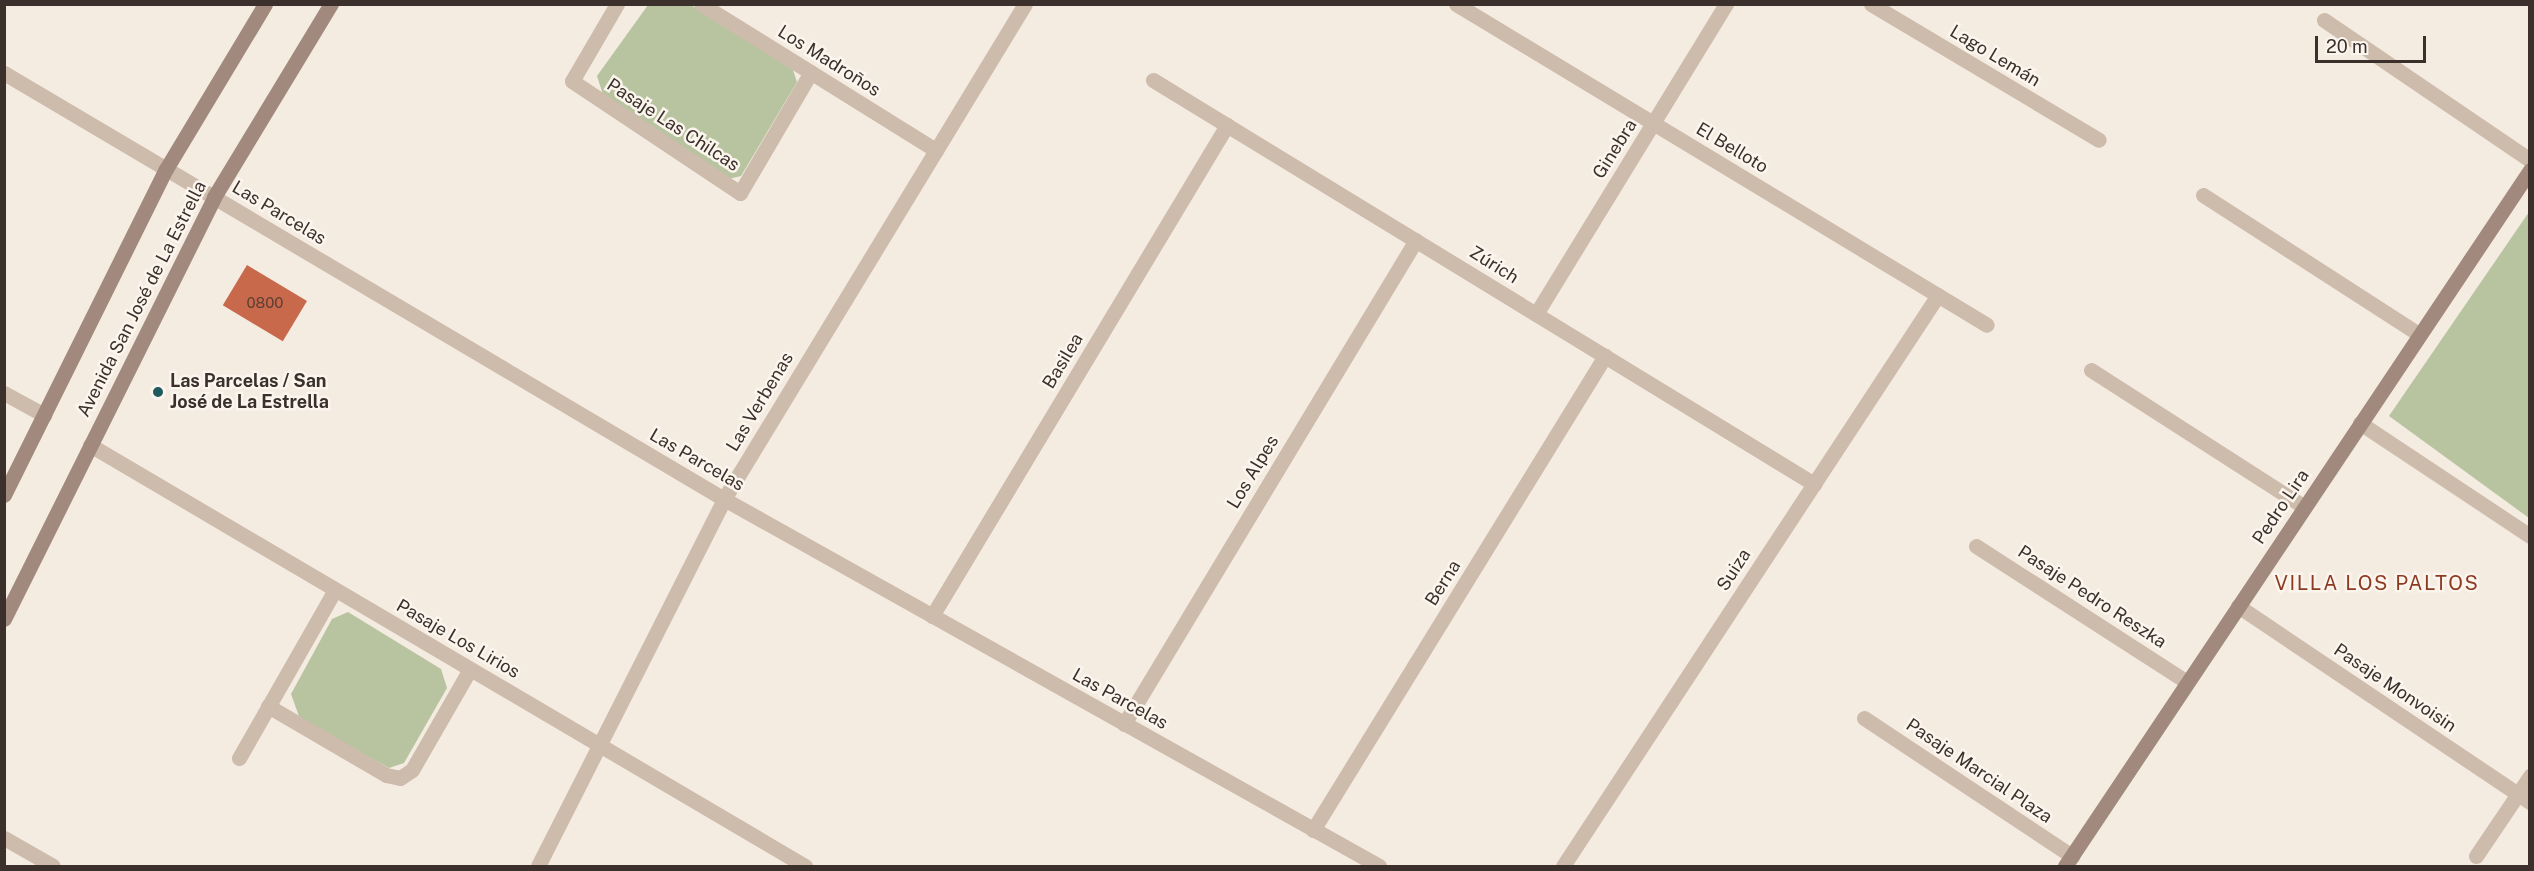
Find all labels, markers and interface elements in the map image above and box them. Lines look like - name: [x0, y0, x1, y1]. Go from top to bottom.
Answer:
- street label: Los Madroños: [774, 21, 884, 101]
- street label: Lago Lemán: [1946, 21, 2044, 91]
- scale bar: [2318, 24, 2429, 62]
- text: 20 m: [2326, 36, 2368, 57]
- street label: Pasaje Las Chilcas: [603, 74, 743, 176]
- street label: Ginebra: [1588, 115, 1642, 183]
- street label: El Belloto: [1692, 118, 1772, 178]
- street label: Las Parcelas: [228, 176, 330, 250]
- street label: Avenida San José de La Estrella: [73, 177, 211, 421]
- street label: Zúrich: [1466, 242, 1522, 288]
- house number: 0800: [247, 294, 283, 312]
- street label: Basilea: [1038, 329, 1088, 393]
- street label: Las Verbenas: [722, 348, 798, 456]
- place label: Las Parcelas / San José de La Estrella: [170, 371, 329, 413]
- marker: Las Parcelas / San José de La Estrella: [151, 385, 165, 399]
- street label: Las Parcelas: [646, 424, 748, 496]
- street label: Los Alpes: [1223, 431, 1283, 513]
- street label: Pedro Lira: [2248, 466, 2314, 548]
- street label: Pasaje Pedro Reszka: [2014, 541, 2170, 653]
- street label: Suiza: [1712, 545, 1756, 595]
- street label: Berna: [1421, 556, 1465, 610]
- district label: VILLA LOS PALTOS: [2275, 571, 2479, 595]
- street label: Pasaje Los Lirios: [392, 595, 524, 683]
- street label: Pasaje Monvoisin: [2330, 639, 2460, 737]
- street label: Las Parcelas: [1068, 664, 1172, 734]
- street label: Pasaje Marcial Plaza: [1902, 714, 2056, 828]

